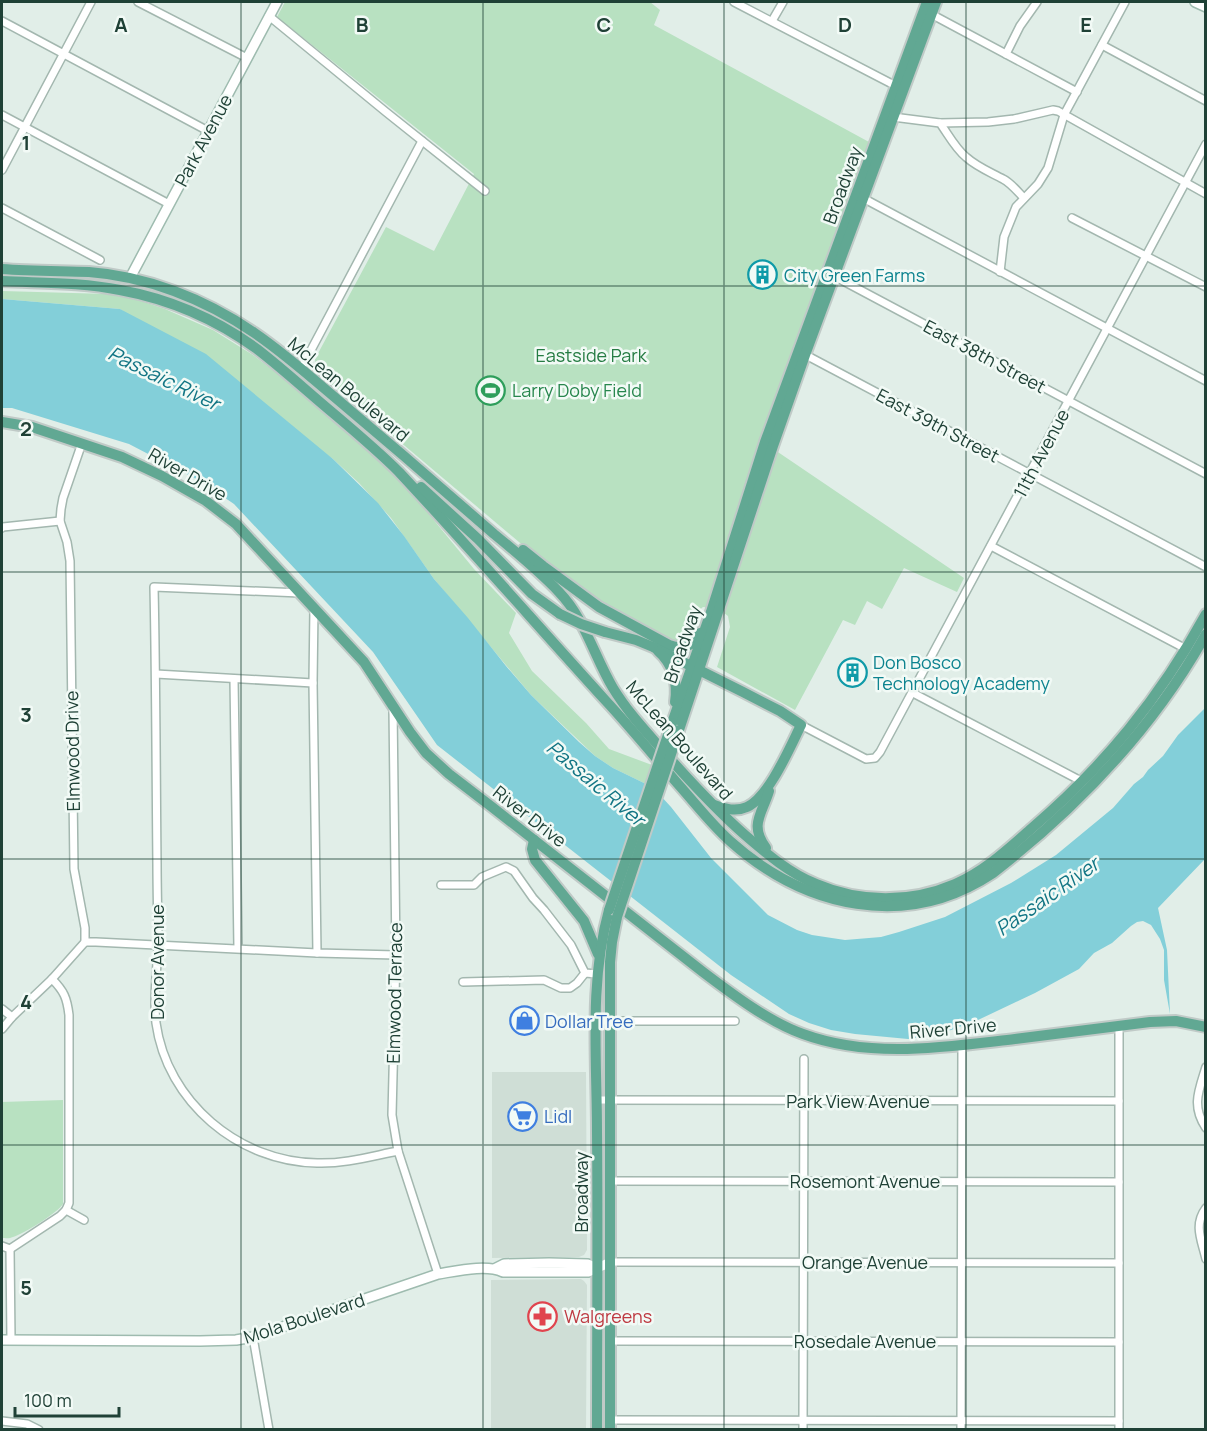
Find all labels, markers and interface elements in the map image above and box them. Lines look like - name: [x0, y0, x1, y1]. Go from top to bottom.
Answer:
- text: A: [114, 11, 128, 38]
- text: B: [356, 11, 369, 38]
- text: C: [597, 11, 611, 38]
- text: D: [838, 11, 852, 38]
- text: E: [1080, 11, 1092, 38]
- street label: Park Avenue: [169, 90, 237, 190]
- text: 1: [22, 129, 30, 156]
- street label: Broadway: [817, 142, 867, 227]
- building icon: City Green Farms: [747, 259, 779, 291]
- place label: City Green Farms: [784, 263, 925, 287]
- street label: East 38th Street: [920, 314, 1050, 398]
- street label: McLean Boulevard: [283, 331, 415, 447]
- water label: Passaic River: [104, 339, 227, 418]
- park label: Eastside Park: [535, 343, 648, 367]
- sports icon: Larry Doby Field: [475, 374, 507, 406]
- place label: Larry Doby Field: [512, 378, 642, 402]
- street label: East 39th Street: [872, 382, 1004, 468]
- street label: 11th Avenue: [1008, 404, 1074, 502]
- text: 2: [20, 415, 32, 442]
- street label: River Drive: [144, 442, 232, 506]
- street label: Broadway: [657, 601, 707, 686]
- place label: Don Bosco Technology Academy: [873, 650, 1050, 695]
- building icon: Don Bosco Technology Academy: [836, 656, 868, 688]
- street label: McLean Boulevard: [621, 675, 739, 805]
- street label: Elmwood Drive: [59, 690, 85, 812]
- text: 3: [20, 701, 32, 728]
- water label: Passaic River: [541, 734, 653, 834]
- street label: River Drive: [488, 780, 572, 852]
- water label: Passaic River: [990, 849, 1106, 942]
- street label: Donor Avenue: [145, 904, 169, 1020]
- street label: Elmwood Terrace: [381, 922, 407, 1064]
- text: 4: [20, 988, 32, 1015]
- shop icon: Dollar Tree: [508, 1005, 540, 1037]
- place label: Dollar Tree: [545, 1009, 633, 1033]
- street label: River Drive: [909, 1012, 997, 1044]
- street label: Park View Avenue: [786, 1089, 930, 1113]
- supermarket icon: Lidl: [507, 1100, 539, 1132]
- place label: Lidl: [544, 1104, 572, 1128]
- street label: Broadway: [569, 1151, 593, 1232]
- street label: Rosemont Avenue: [790, 1169, 940, 1193]
- street label: Orange Avenue: [802, 1250, 928, 1274]
- text: 5: [20, 1274, 32, 1301]
- street label: Mola Boulevard: [240, 1287, 368, 1349]
- pharmacy icon: Walgreens: [527, 1300, 559, 1332]
- place label: Walgreens: [564, 1304, 652, 1328]
- street label: Rosedale Avenue: [794, 1329, 936, 1353]
- scale bar: [15, 1380, 118, 1418]
- text: 100 m: [24, 1388, 72, 1412]

